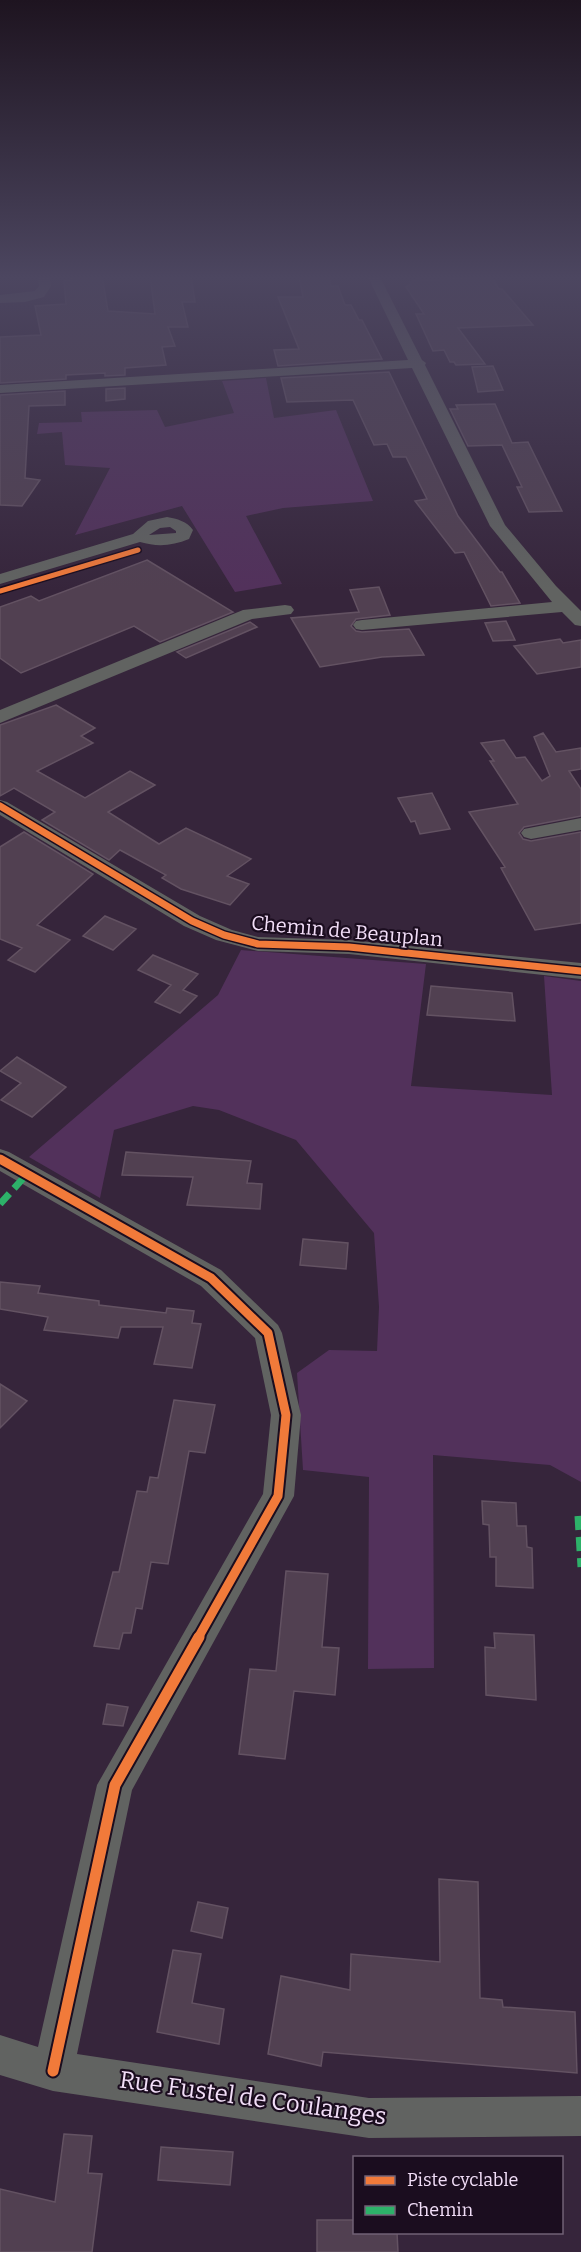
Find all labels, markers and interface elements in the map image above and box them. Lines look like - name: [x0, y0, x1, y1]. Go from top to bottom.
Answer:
- street label: Chemin de Beauplan: [250, 911, 444, 951]
- street label: Rue Fustel de Coulanges: [118, 2065, 388, 2131]
- legend: [353, 2156, 563, 2234]
- text: Piste cyclable: [407, 2169, 518, 2191]
- text: Chemin: [407, 2199, 474, 2221]

